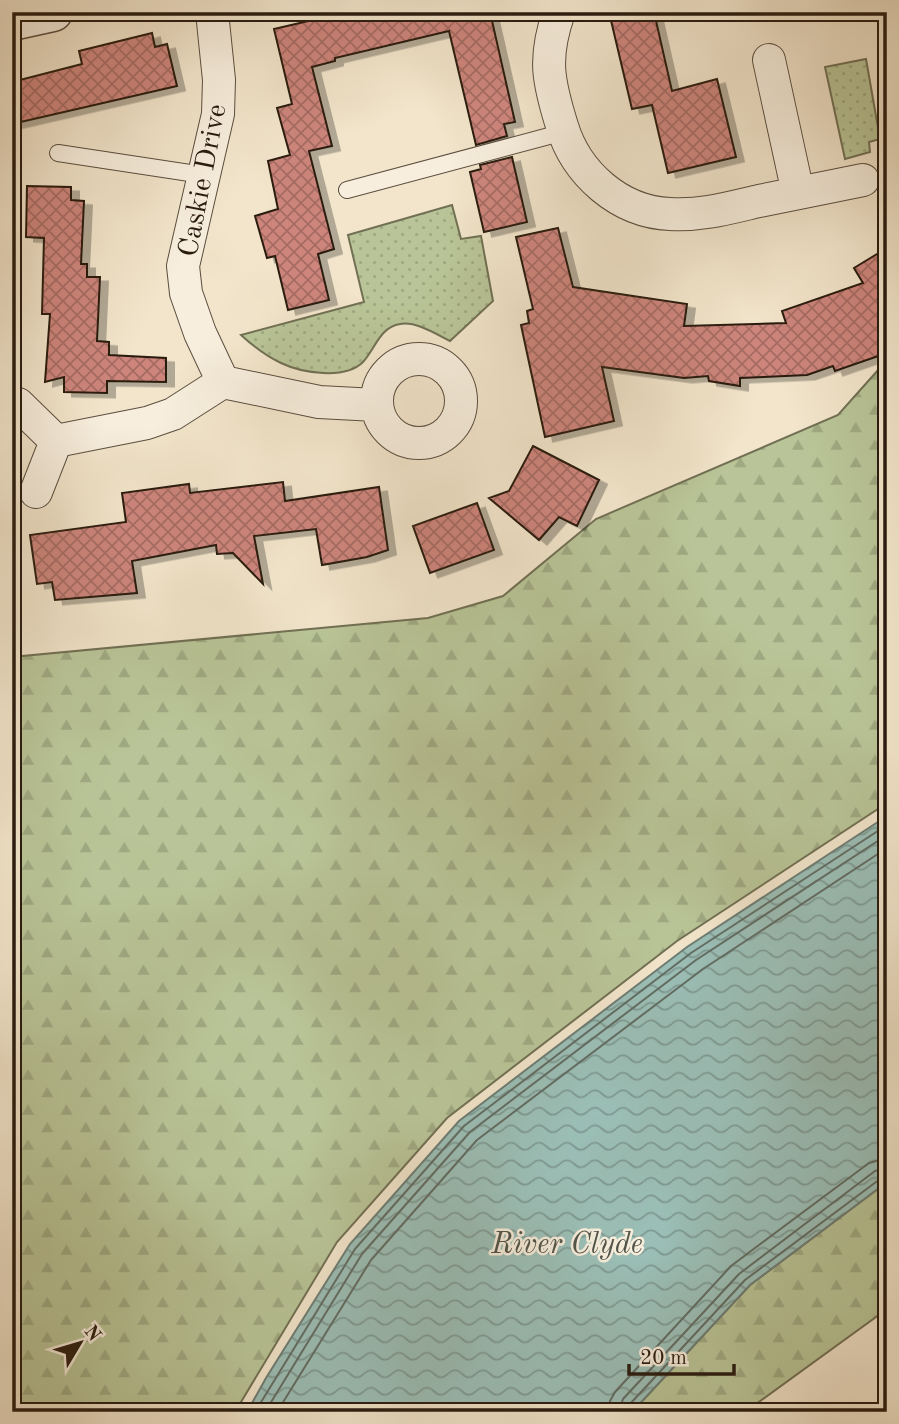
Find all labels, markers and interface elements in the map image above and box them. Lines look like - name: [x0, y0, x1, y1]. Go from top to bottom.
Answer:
- street label: Caskie Drive: [175, 102, 232, 259]
- water label: River Clyde: [490, 1230, 643, 1260]
- north arrow: [46, 1308, 116, 1378]
- text: N: [79, 1322, 104, 1346]
- scale bar: [629, 1333, 734, 1377]
- text: 20 m: [640, 1348, 687, 1369]

